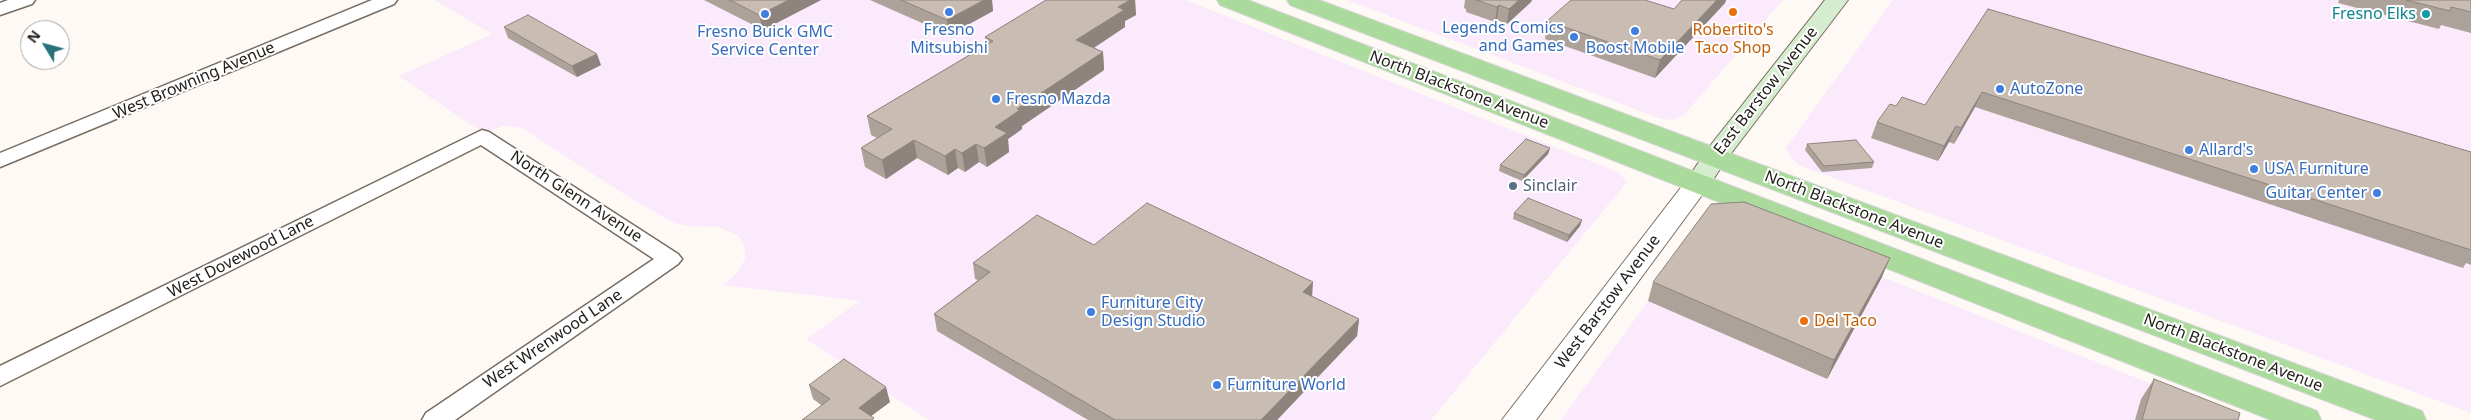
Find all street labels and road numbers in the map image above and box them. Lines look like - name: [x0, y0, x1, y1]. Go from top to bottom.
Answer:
- street label: East Barstow Avenue: [1710, 23, 1822, 159]
- street label: West Browning Avenue: [110, 38, 278, 124]
- street label: North Blackstone Avenue: [1367, 47, 1551, 133]
- street label: North Glenn Avenue: [507, 147, 645, 247]
- street label: North Blackstone Avenue: [1762, 167, 1946, 253]
- street label: West Dovewood Lane: [165, 212, 317, 302]
- street label: West Barstow Avenue: [1551, 231, 1665, 373]
- street label: West Wrenwood Lane: [480, 285, 626, 393]
- street label: North Blackstone Avenue: [2141, 310, 2325, 396]

